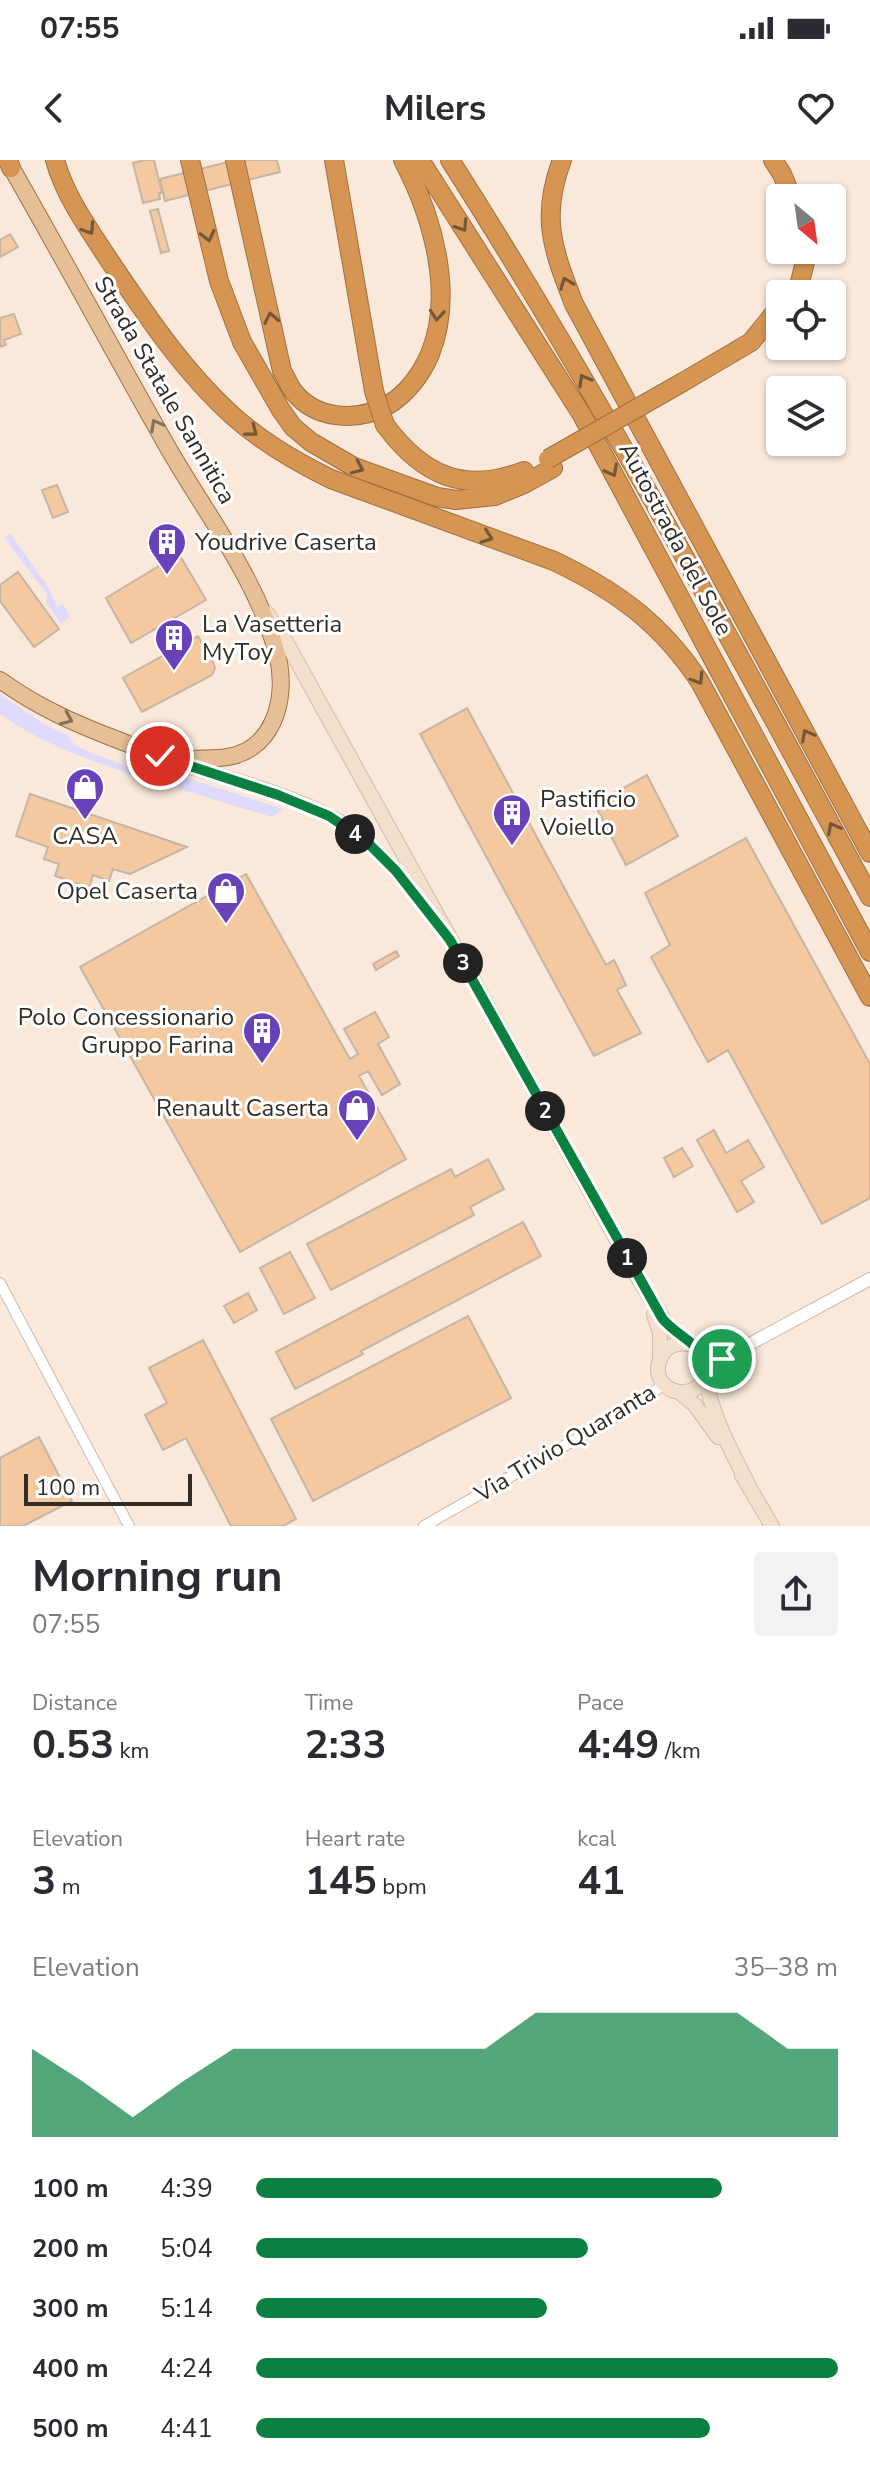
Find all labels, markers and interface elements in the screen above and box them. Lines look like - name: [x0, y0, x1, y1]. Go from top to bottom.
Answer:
- text: 07:55: [40, 8, 119, 49]
- text: Milers: [384, 84, 486, 133]
- icon: back: [32, 86, 76, 130]
- icon: heart: [794, 86, 838, 130]
- north arrow: [766, 184, 846, 264]
- map controls: [766, 184, 846, 456]
- one-way arrow: [452, 217, 467, 231]
- one-way arrow: [80, 221, 95, 235]
- one-way arrow: [199, 228, 216, 242]
- street label: Strada Statale Sannitica: [87, 270, 243, 510]
- one-way arrow: [559, 277, 576, 291]
- button: locate: [766, 280, 846, 360]
- one-way arrow: [429, 309, 446, 322]
- one-way arrow: [263, 312, 280, 325]
- one-way arrow: [578, 375, 594, 389]
- button: layers: [766, 376, 846, 456]
- one-way arrow: [150, 419, 165, 434]
- one-way arrow: [243, 421, 258, 435]
- street label: Autostrada del Sole: [612, 437, 740, 641]
- one-way arrow: [350, 458, 364, 474]
- one-way arrow: [603, 463, 618, 477]
- building icon: Youdrive Caserta: [146, 521, 188, 576]
- place label: Youdrive Caserta: [194, 526, 377, 558]
- one-way arrow: [480, 527, 494, 544]
- place label: La Vasetteria MyToy: [202, 608, 342, 668]
- building icon: La Vasetteria MyToy: [153, 617, 195, 672]
- one-way arrow: [688, 670, 703, 685]
- one-way arrow: [59, 710, 73, 726]
- pin: [126, 722, 194, 790]
- one-way arrow: [801, 728, 816, 743]
- icon: check: [138, 734, 182, 778]
- shop icon: CASA: [64, 766, 106, 821]
- place label: Pastificio Voiello: [539, 783, 636, 843]
- building icon: Pastificio Voiello: [491, 792, 533, 847]
- pin: 4: [335, 814, 375, 854]
- text: 4: [348, 819, 362, 849]
- place label: CASA: [52, 820, 118, 852]
- one-way arrow: [827, 822, 843, 837]
- shop icon: Opel Caserta: [205, 870, 247, 925]
- place label: Opel Caserta: [56, 875, 198, 907]
- pin: 3: [443, 943, 483, 983]
- text: 3: [456, 948, 470, 978]
- place label: Polo Concessionario Gruppo Farina: [18, 1001, 234, 1061]
- building icon: Polo Concessionario Gruppo Farina: [241, 1010, 283, 1065]
- shop icon: Renault Caserta: [336, 1087, 378, 1142]
- pin: 2: [525, 1091, 565, 1131]
- place label: Renault Caserta: [156, 1092, 329, 1124]
- text: 2: [538, 1096, 552, 1126]
- pin: 1: [607, 1238, 647, 1278]
- text: 1: [620, 1243, 634, 1273]
- pin: [688, 1325, 756, 1393]
- icon: arrive: [700, 1337, 744, 1381]
- street label: Via Trivio Quaranta: [468, 1376, 661, 1510]
- scale bar: [24, 1470, 192, 1506]
- text: 100 m: [36, 1473, 100, 1503]
- text: Morning run: [32, 1547, 282, 1607]
- button: share: [754, 1552, 838, 1636]
- text: 07:55: [32, 1607, 100, 1642]
- text: Distance: [32, 1688, 117, 1718]
- text: Time: [305, 1688, 354, 1718]
- text: Pace: [577, 1688, 624, 1718]
- text: 0.53: [32, 1718, 114, 1772]
- text: 2:33: [305, 1718, 387, 1772]
- text: 4:49: [577, 1718, 659, 1772]
- text: km: [114, 1736, 149, 1766]
- text: /km: [659, 1736, 701, 1766]
- text: Elevation: [32, 1824, 123, 1854]
- text: Heart rate: [305, 1824, 405, 1854]
- text: kcal: [577, 1824, 616, 1854]
- text: 3: [32, 1854, 56, 1908]
- text: 145: [305, 1854, 377, 1908]
- text: 41: [577, 1854, 625, 1908]
- text: m: [56, 1872, 81, 1902]
- text: bpm: [377, 1872, 427, 1902]
- text: Elevation: [32, 1950, 140, 1985]
- text: 35–38 m: [734, 1950, 838, 1985]
- text: 100 m: [32, 2171, 109, 2206]
- text: 4:39: [160, 2171, 213, 2206]
- text: 200 m: [32, 2231, 109, 2266]
- text: 5:04: [160, 2231, 213, 2266]
- text: 300 m: [32, 2291, 109, 2326]
- text: 5:14: [160, 2291, 213, 2326]
- text: 400 m: [32, 2351, 109, 2386]
- text: 4:24: [160, 2351, 213, 2386]
- text: 500 m: [32, 2411, 109, 2446]
- text: 4:41: [160, 2411, 213, 2446]

